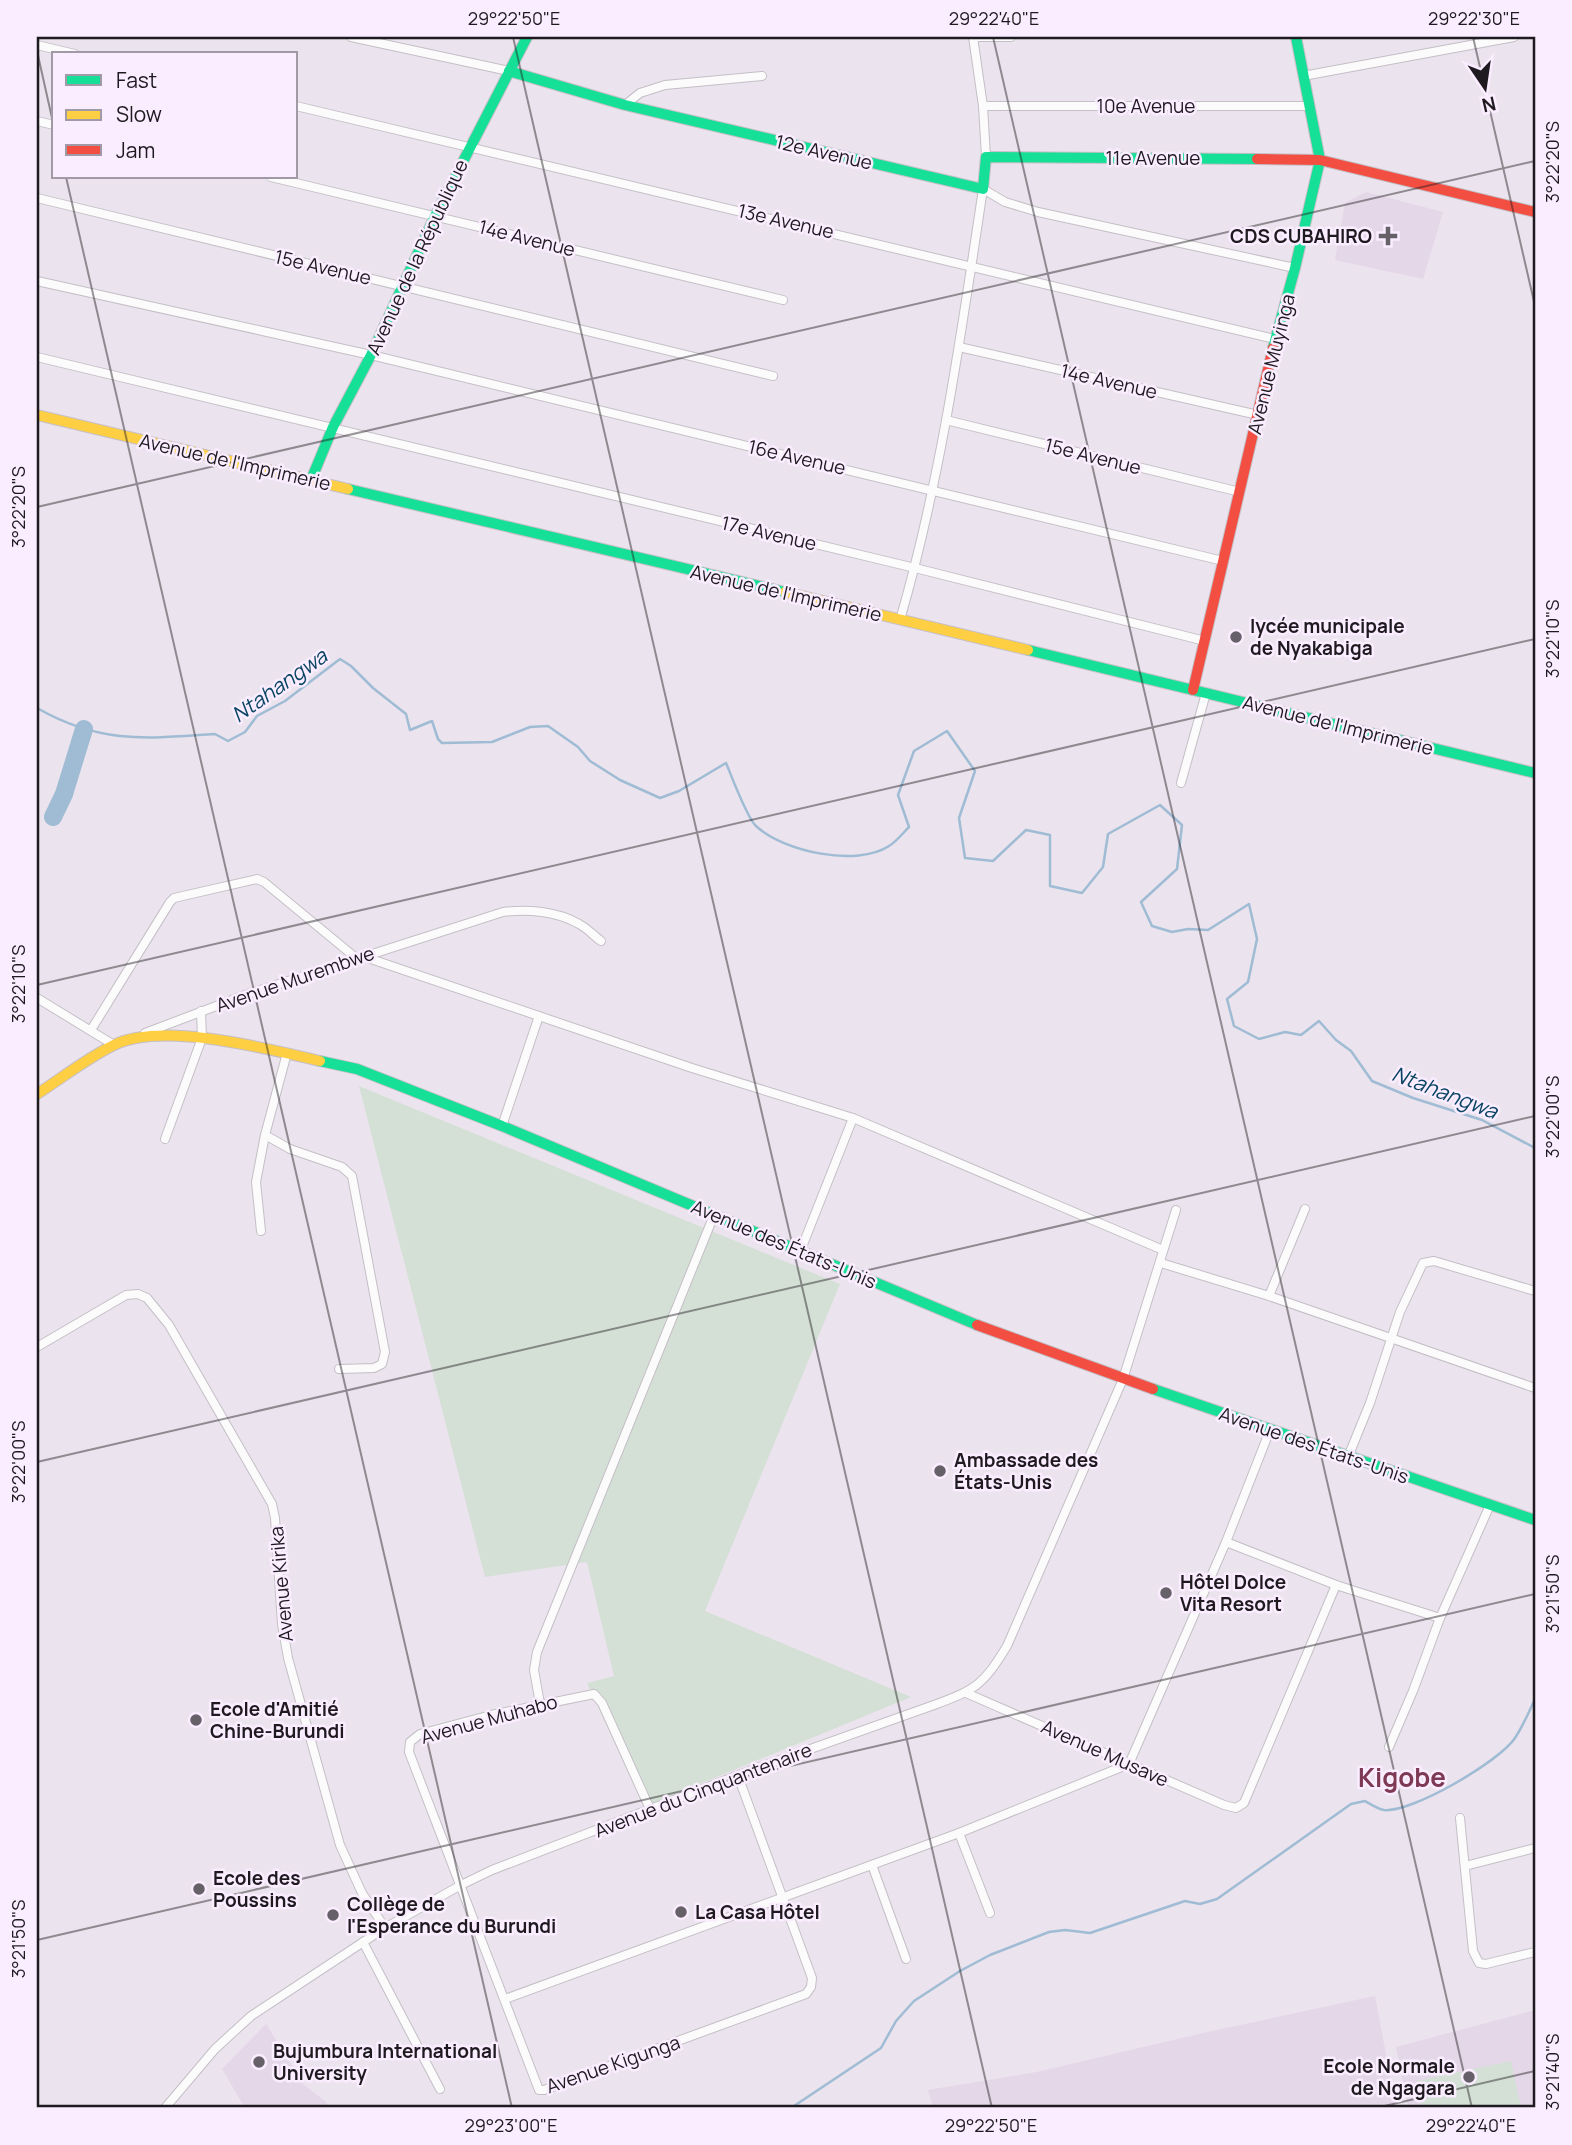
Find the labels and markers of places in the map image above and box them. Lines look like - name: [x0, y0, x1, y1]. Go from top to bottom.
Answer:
- place label: CDS CUBAHIRO: [1230, 223, 1372, 249]
- marker: CDS CUBAHIRO: [1378, 226, 1398, 246]
- place label: lycée municipale de Nyakabiga: [1250, 613, 1405, 661]
- marker: lycée municipale de Nyakabiga: [1228, 629, 1244, 645]
- place label: Ambassade des États-Unis: [954, 1447, 1098, 1495]
- marker: Ambassade des États-Unis: [932, 1463, 948, 1479]
- place label: Hôtel Dolce Vita Resort: [1180, 1569, 1286, 1617]
- marker: Hôtel Dolce Vita Resort: [1158, 1585, 1174, 1601]
- place label: Ecole d'Amitié Chine-Burundi: [210, 1696, 345, 1744]
- marker: Ecole d'Amitié Chine-Burundi: [188, 1712, 204, 1728]
- place label: Ecole des Poussins: [213, 1865, 301, 1913]
- marker: Ecole des Poussins: [191, 1881, 207, 1897]
- place label: Collège de l'Esperance du Burundi: [347, 1891, 556, 1939]
- place label: La Casa Hôtel: [695, 1899, 820, 1925]
- marker: La Casa Hôtel: [673, 1904, 689, 1920]
- marker: Collège de l'Esperance du Burundi: [325, 1907, 341, 1923]
- place label: Bujumbura International University: [273, 2038, 497, 2086]
- place label: Ecole Normale de Ngagara: [1323, 2053, 1455, 2101]
- marker: Bujumbura International University: [251, 2054, 267, 2070]
- marker: Ecole Normale de Ngagara: [1461, 2069, 1477, 2085]

